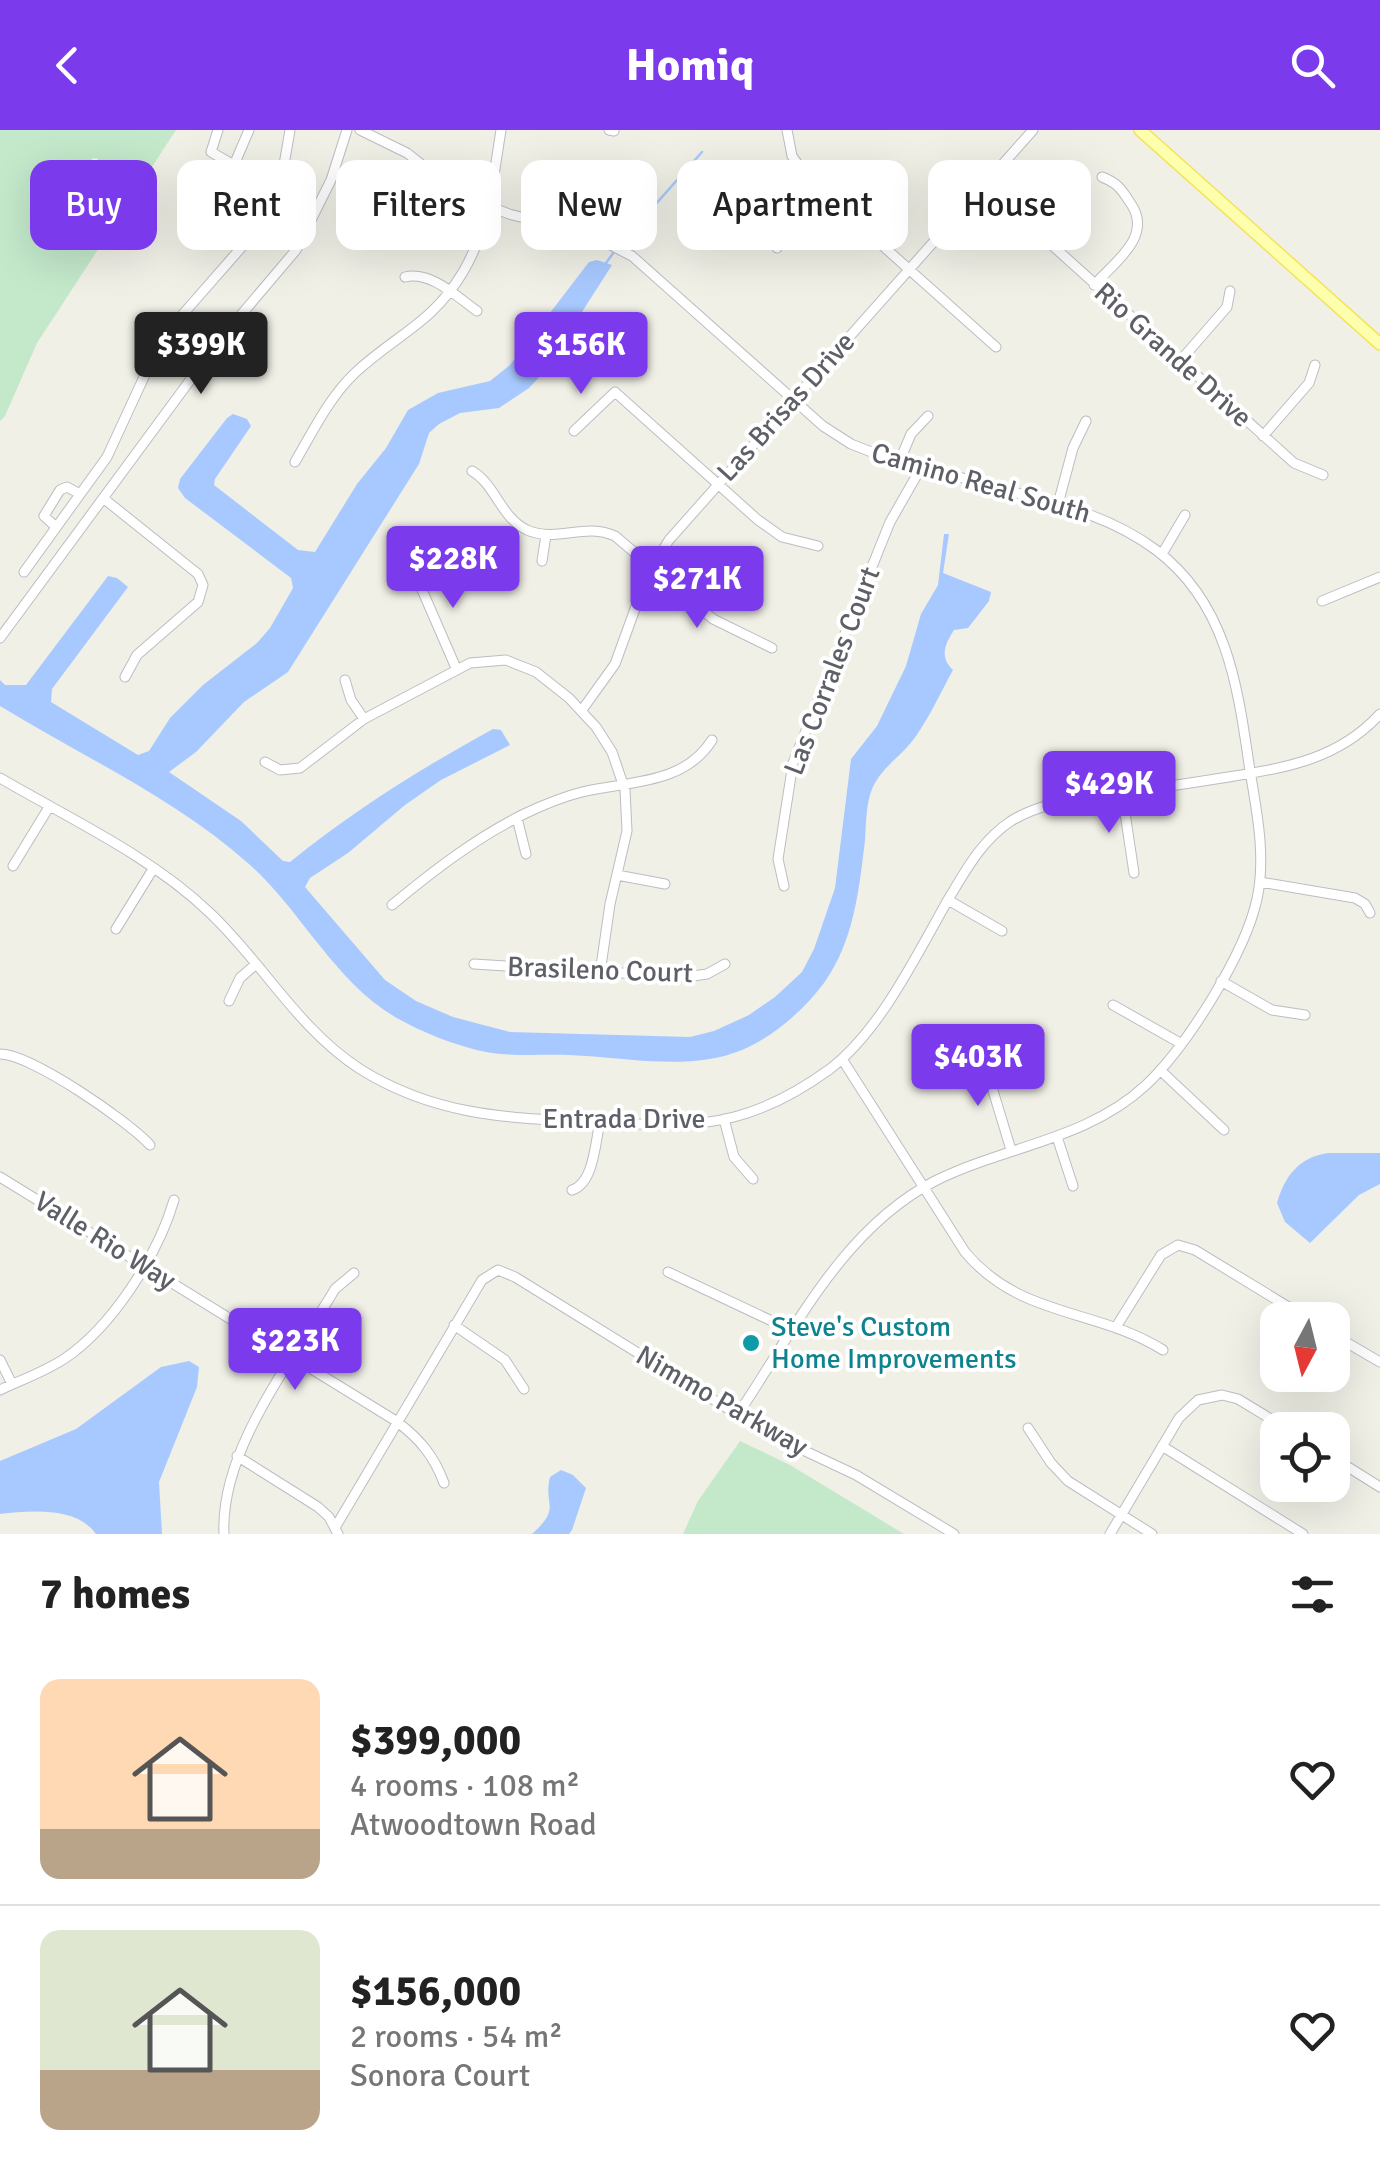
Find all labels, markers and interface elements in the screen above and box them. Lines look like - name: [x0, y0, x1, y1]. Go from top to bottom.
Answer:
- icon: back: [40, 38, 95, 93]
- text: Homiq: [626, 38, 754, 93]
- icon: search: [1285, 38, 1340, 93]
- chip: Buy: [30, 160, 157, 250]
- chip: Rent: [177, 160, 316, 250]
- chip: Filters: [336, 160, 501, 250]
- chip: New: [521, 160, 657, 250]
- chip: Apartment: [677, 160, 908, 250]
- chip: House: [928, 160, 1091, 250]
- street label: Rio Grande Drive: [1087, 275, 1259, 435]
- pin: $399K: [131, 312, 271, 397]
- pin: $156K: [511, 312, 651, 397]
- text: $399K: [157, 325, 245, 364]
- text: $156K: [537, 325, 625, 364]
- street label: Las Brisas Drive: [710, 325, 862, 489]
- street label: Camino Real South: [868, 435, 1094, 531]
- pin: $228K: [383, 526, 523, 611]
- text: $228K: [409, 539, 497, 578]
- pin: $271K: [627, 546, 767, 631]
- text: $271K: [653, 559, 741, 598]
- street label: Las Corrales Court: [777, 562, 887, 780]
- pin: $429K: [1039, 751, 1179, 836]
- text: $429K: [1065, 764, 1153, 803]
- street label: Brasileno Court: [507, 950, 694, 990]
- pin: $403K: [908, 1024, 1048, 1109]
- text: $403K: [934, 1037, 1022, 1076]
- street label: Entrada Drive: [543, 1102, 705, 1136]
- street label: Valle Rio Way: [28, 1184, 182, 1298]
- north arrow: [1260, 1302, 1350, 1392]
- map controls: [1260, 1302, 1350, 1502]
- pin: $223K: [225, 1308, 365, 1393]
- place label: Steve's Custom Home Improvements: [771, 1310, 1016, 1376]
- text: $223K: [251, 1321, 339, 1360]
- marker: Steve's Custom Home Improvements: [740, 1332, 762, 1354]
- street label: Nimmo Parkway: [630, 1338, 814, 1464]
- button: locate: [1260, 1412, 1350, 1502]
- icon: filters: [1285, 1567, 1340, 1622]
- text: 7 homes: [40, 1569, 190, 1620]
- text: $399,000: [350, 1715, 521, 1766]
- icon: home: [120, 1719, 240, 1839]
- icon: heart: [1285, 1752, 1340, 1807]
- text: 4 rooms · 108 m²: [350, 1766, 580, 1805]
- text: Atwoodtown Road: [350, 1805, 597, 1844]
- text: $156,000: [350, 1966, 521, 2017]
- icon: home: [120, 1970, 240, 2090]
- icon: heart: [1285, 2003, 1340, 2058]
- text: 2 rooms · 54 m²: [350, 2017, 563, 2056]
- text: Sonora Court: [350, 2056, 530, 2095]

